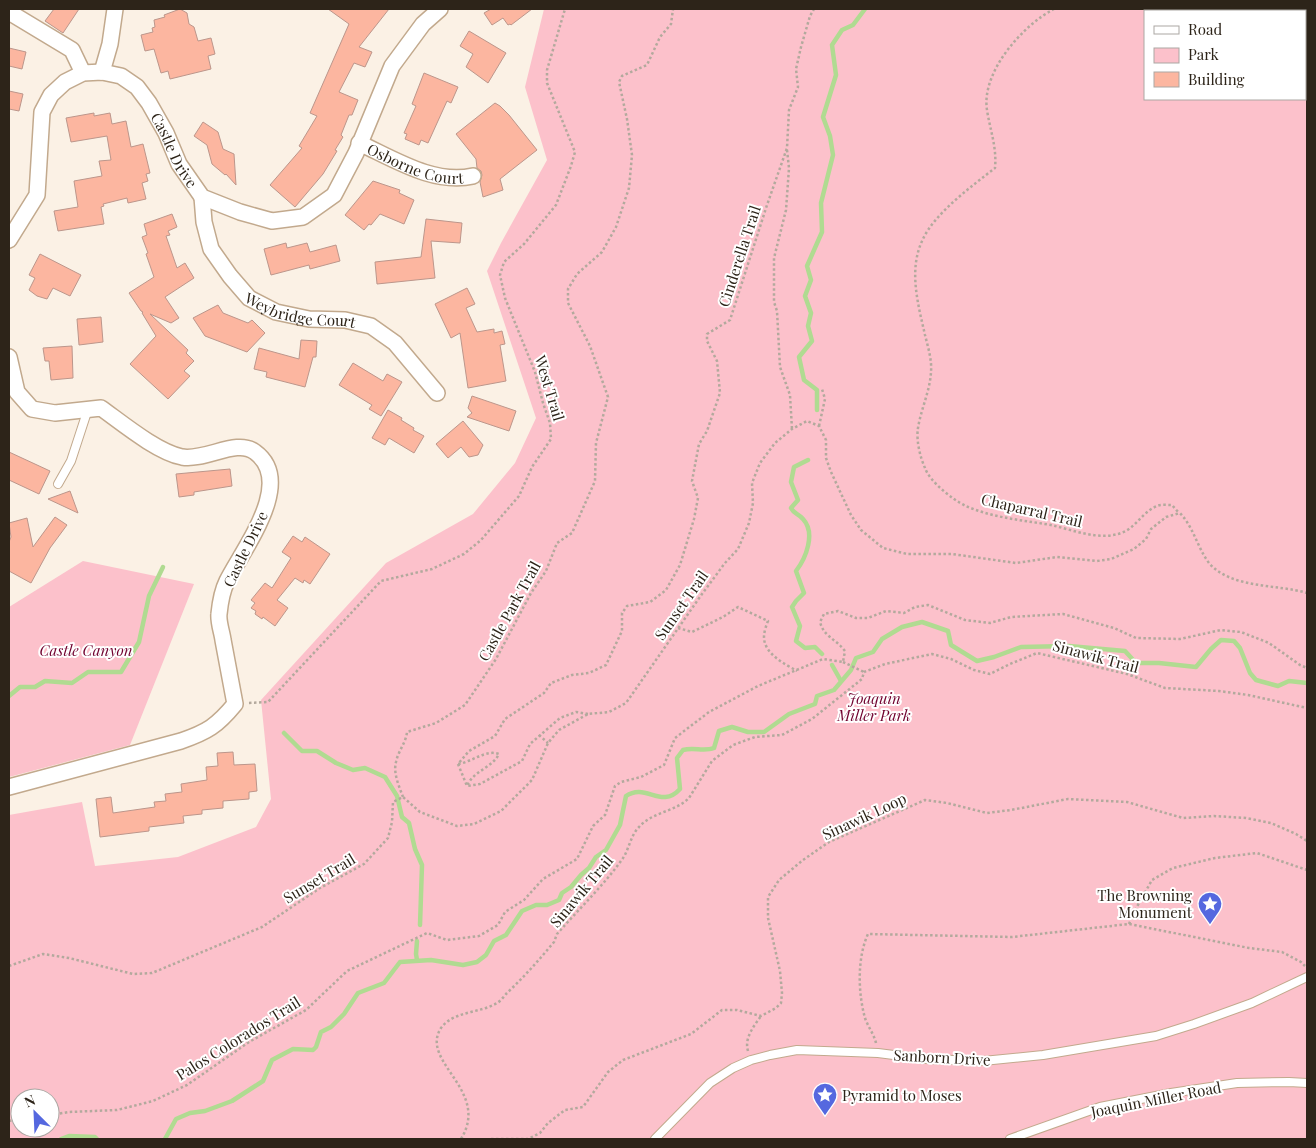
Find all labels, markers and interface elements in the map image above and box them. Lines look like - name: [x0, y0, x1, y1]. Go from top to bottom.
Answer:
- legend: [1144, 10, 1306, 100]
- text: Road: [1188, 19, 1222, 39]
- text: Park: [1188, 44, 1220, 64]
- text: Building: [1188, 69, 1245, 89]
- street label: Castle Drive: [146, 109, 202, 191]
- street label: Osborne Court: [364, 138, 465, 188]
- street label: Cinderella Trail: [713, 203, 765, 309]
- street label: Weybridge Court: [241, 287, 359, 332]
- street label: West Trail: [530, 352, 569, 423]
- street label: Chaparral Trail: [979, 489, 1085, 531]
- street label: Castle Drive: [218, 508, 272, 590]
- street label: Castle Park Trail: [473, 557, 545, 665]
- street label: Sunset Trail: [650, 566, 712, 644]
- street label: Sinawik Trail: [1051, 635, 1141, 677]
- park label: Castle Canyon: [40, 640, 132, 660]
- park label: Joaquin Miller Park: [836, 688, 911, 725]
- street label: Sinawik Loop: [819, 788, 910, 844]
- street label: Sunset Trail: [279, 849, 359, 907]
- street label: Sinawik Trail: [545, 851, 617, 931]
- place label: The Browning Monument: [1097, 885, 1193, 922]
- place icon: The Browning Monument: [1197, 891, 1223, 925]
- street label: Palos Colorados Trail: [172, 992, 304, 1084]
- street label: Sanborn Drive: [893, 1044, 991, 1070]
- street label: Joaquin Miller Road: [1088, 1077, 1223, 1122]
- place icon: Pyramid to Moses: [812, 1082, 838, 1116]
- place label: Pyramid to Moses: [842, 1085, 962, 1105]
- north arrow: [10, 1088, 60, 1138]
- text: N: [21, 1090, 38, 1111]

